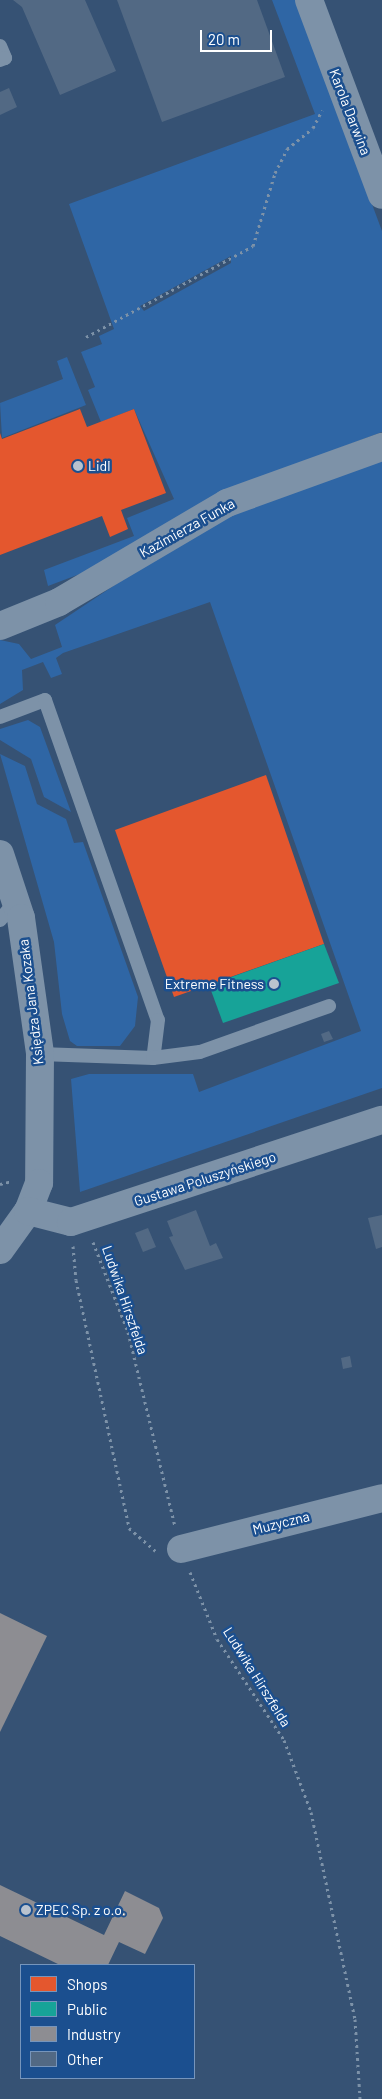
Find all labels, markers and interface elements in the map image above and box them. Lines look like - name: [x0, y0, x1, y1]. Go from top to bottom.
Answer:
- scale bar: [202, 20, 274, 52]
- text: 20 m: [208, 30, 240, 48]
- street label: Karola Darwina: [326, 66, 374, 158]
- place label: Lidl: [88, 458, 110, 474]
- marker: Lidl: [72, 460, 84, 472]
- street label: Kazimierza Funka: [136, 495, 238, 561]
- street label: Księdza Jana Kozaka: [15, 938, 47, 1066]
- place label: Extreme Fitness: [165, 976, 264, 992]
- marker: Extreme Fitness: [268, 978, 280, 990]
- street label: Gustawa Poluszyńskiego: [132, 1148, 278, 1210]
- street label: Ludwika Hirszfelda: [98, 1243, 152, 1357]
- street label: Muzyczna: [251, 1508, 311, 1538]
- street label: Ludwika Hirszfelda: [220, 1624, 294, 1730]
- place label: ZPEC Sp. z o.o.: [36, 1902, 126, 1918]
- marker: ZPEC Sp. z o.o.: [20, 1904, 32, 1916]
- legend: [20, 1964, 195, 2079]
- text: Shops: [67, 1975, 107, 1993]
- text: Public: [67, 2000, 107, 2018]
- text: Industry: [67, 2025, 121, 2043]
- text: Other: [67, 2050, 103, 2068]

